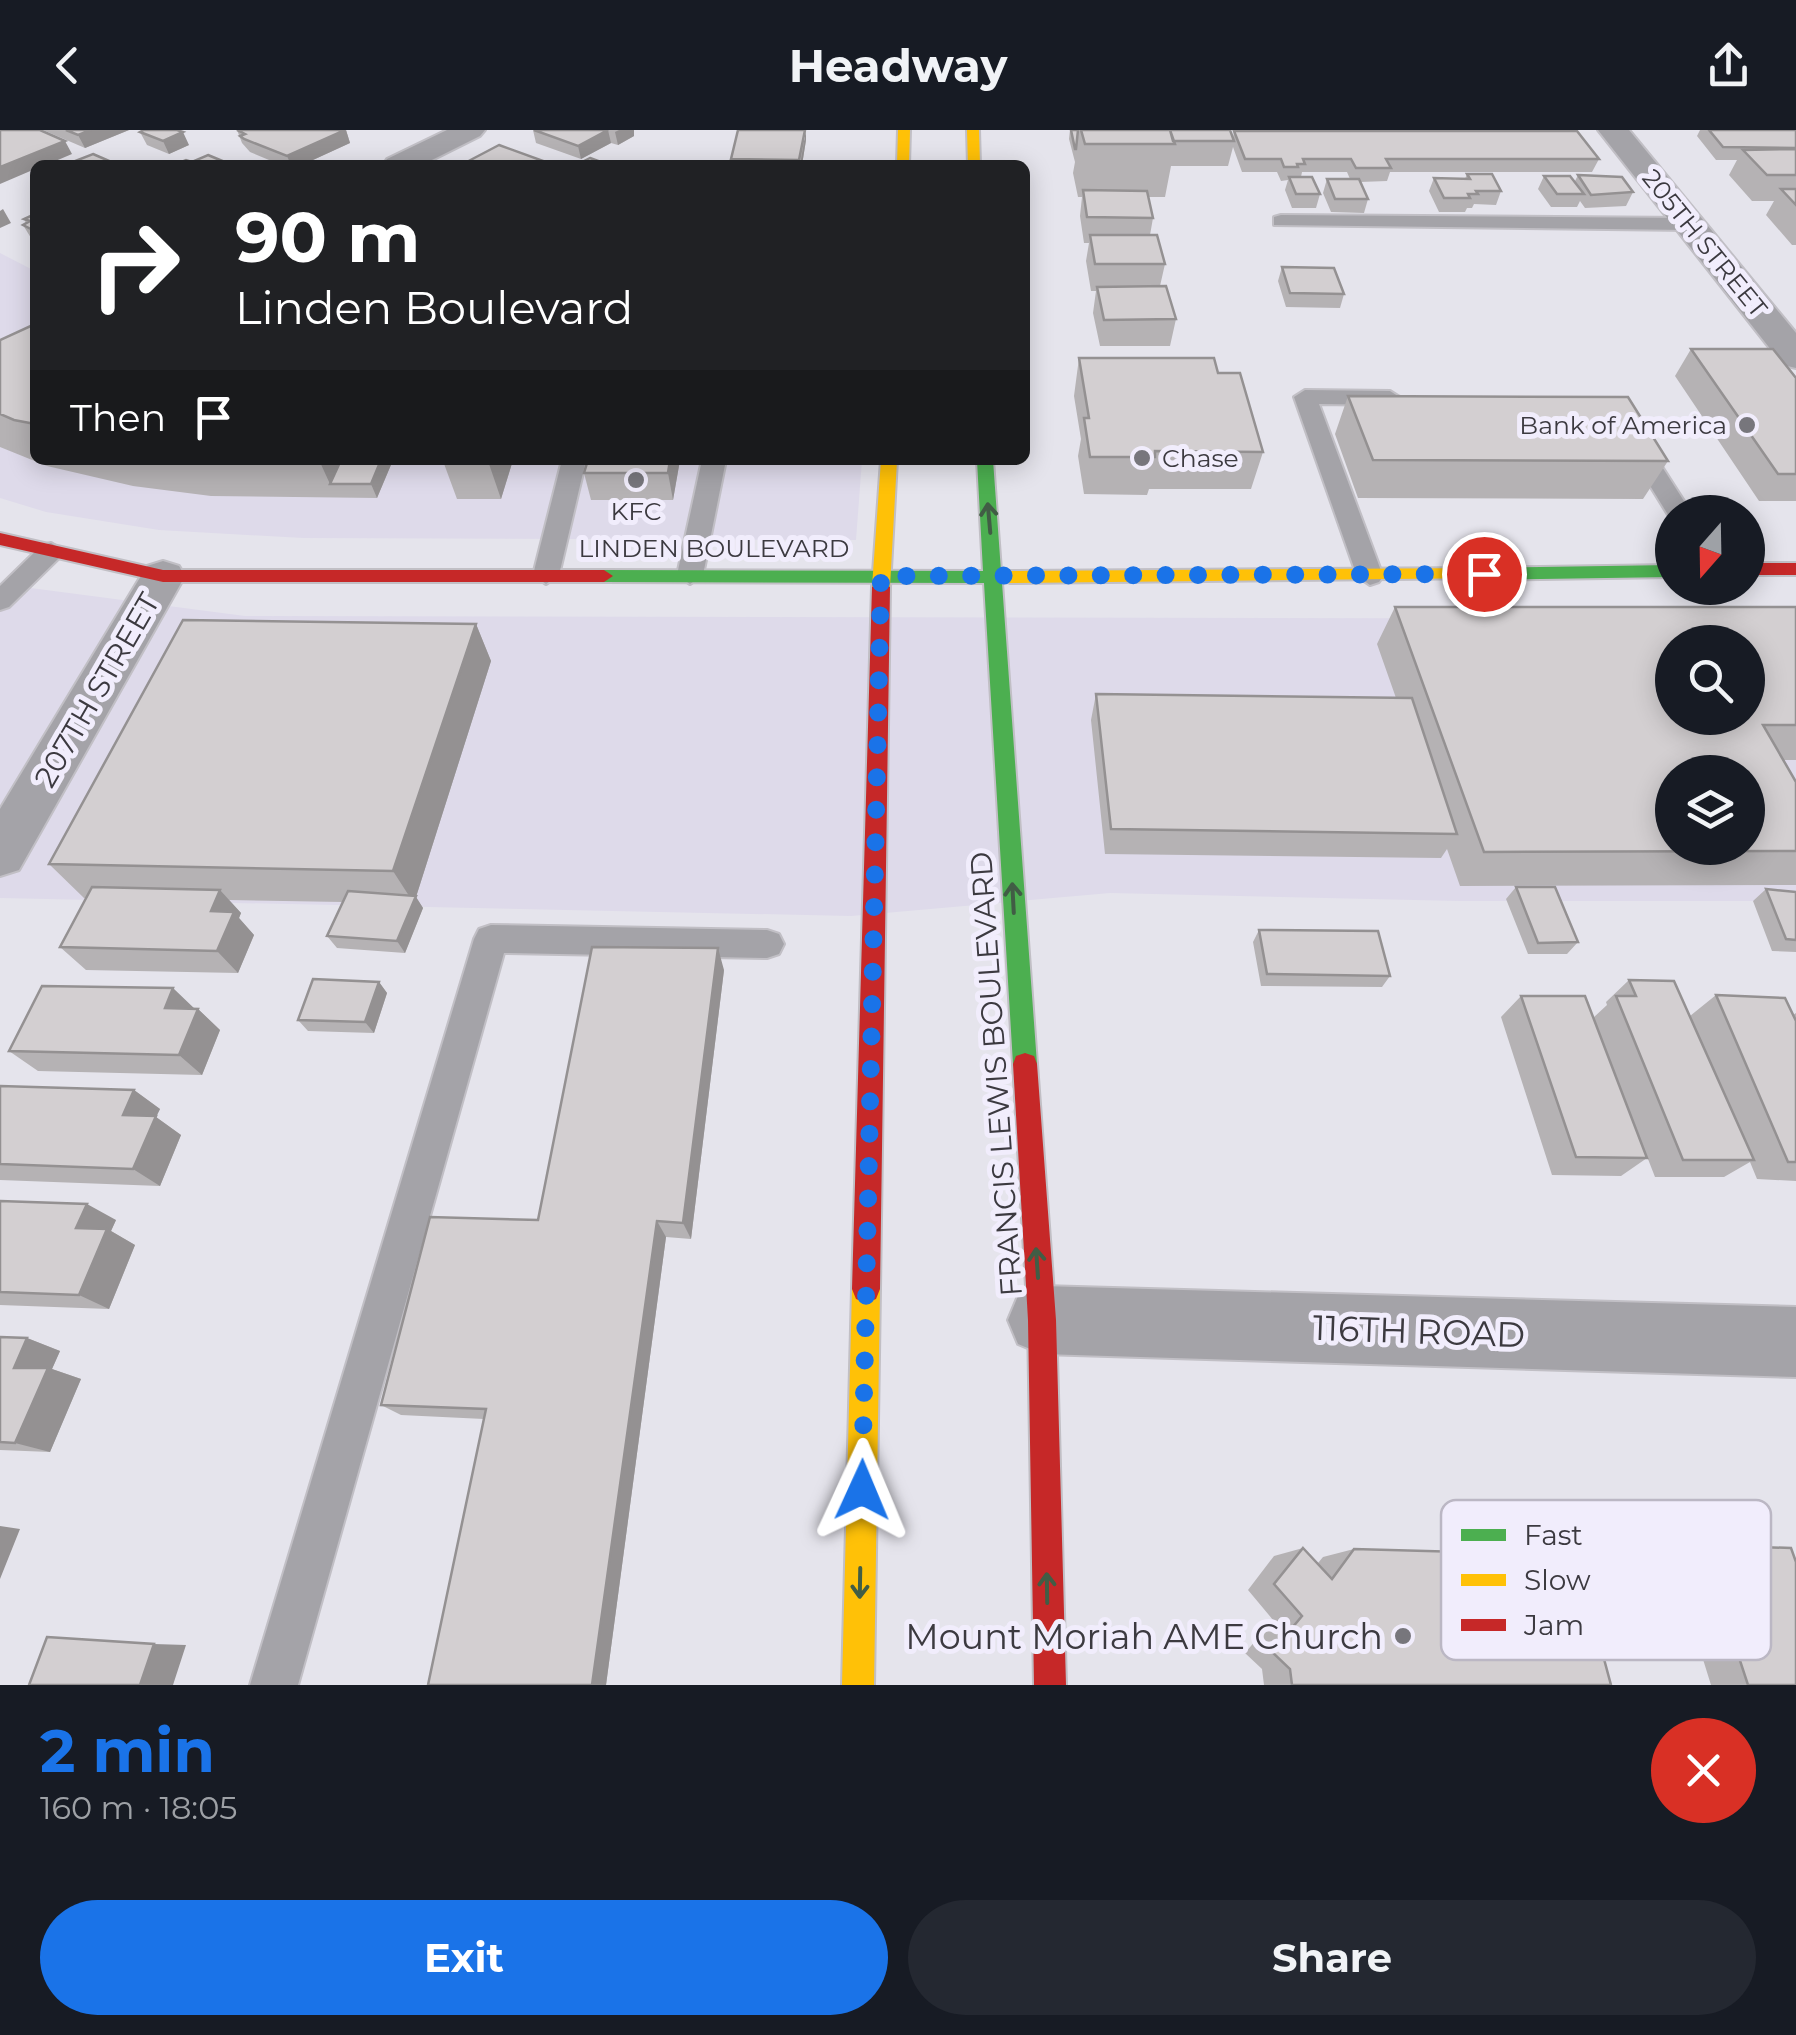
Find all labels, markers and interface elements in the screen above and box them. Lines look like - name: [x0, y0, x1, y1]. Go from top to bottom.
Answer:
- icon: back: [40, 38, 95, 93]
- text: Headway: [789, 38, 1007, 93]
- icon: share: [1701, 38, 1756, 93]
- street label: 205TH STREET: [1636, 163, 1774, 323]
- text: 90 m: [235, 194, 420, 280]
- icon: right: [70, 200, 200, 330]
- text: Linden Boulevard: [235, 280, 633, 335]
- icon: arrive: [186, 390, 241, 445]
- text: Then: [70, 394, 166, 441]
- place label: Bank of America: [1519, 410, 1727, 440]
- marker: Bank of America: [1736, 414, 1758, 436]
- place label: Chase: [1162, 443, 1239, 473]
- marker: Chase: [1131, 447, 1153, 469]
- marker: KFC: [625, 469, 647, 491]
- north arrow: [1655, 495, 1765, 605]
- map controls: [1655, 495, 1765, 865]
- place label: KFC: [610, 496, 662, 526]
- one-way arrow: [980, 502, 999, 535]
- pin: [1442, 532, 1527, 617]
- street label: LINDEN BOULEVARD: [579, 533, 849, 563]
- icon: arrive: [1457, 547, 1512, 602]
- street label: 207TH STREET: [26, 586, 168, 794]
- button: search: [1655, 625, 1765, 735]
- button: layers: [1655, 755, 1765, 865]
- street label: FRANCIS LEWIS BOULEVARD: [962, 850, 1030, 1298]
- one-way arrow: [1004, 882, 1023, 914]
- one-way arrow: [1028, 1247, 1047, 1279]
- street label: 116TH ROAD: [1312, 1306, 1526, 1356]
- position arrow: [810, 1438, 914, 1542]
- legend: [1441, 1500, 1771, 1660]
- text: Fast: [1524, 1518, 1583, 1552]
- text: Slow: [1524, 1563, 1591, 1597]
- one-way arrow: [850, 1567, 869, 1599]
- one-way arrow: [1038, 1572, 1057, 1604]
- text: Jam: [1523, 1608, 1584, 1642]
- place label: Mount Moriah AME Church: [905, 1615, 1383, 1658]
- marker: Mount Moriah AME Church: [1392, 1625, 1414, 1647]
- text: 2 min: [40, 1714, 215, 1787]
- button: close: [1651, 1718, 1756, 1823]
- text: 160 m · 18:05: [40, 1788, 237, 1827]
- button: Exit: [40, 1900, 888, 2015]
- button: Share: [908, 1900, 1756, 2015]

